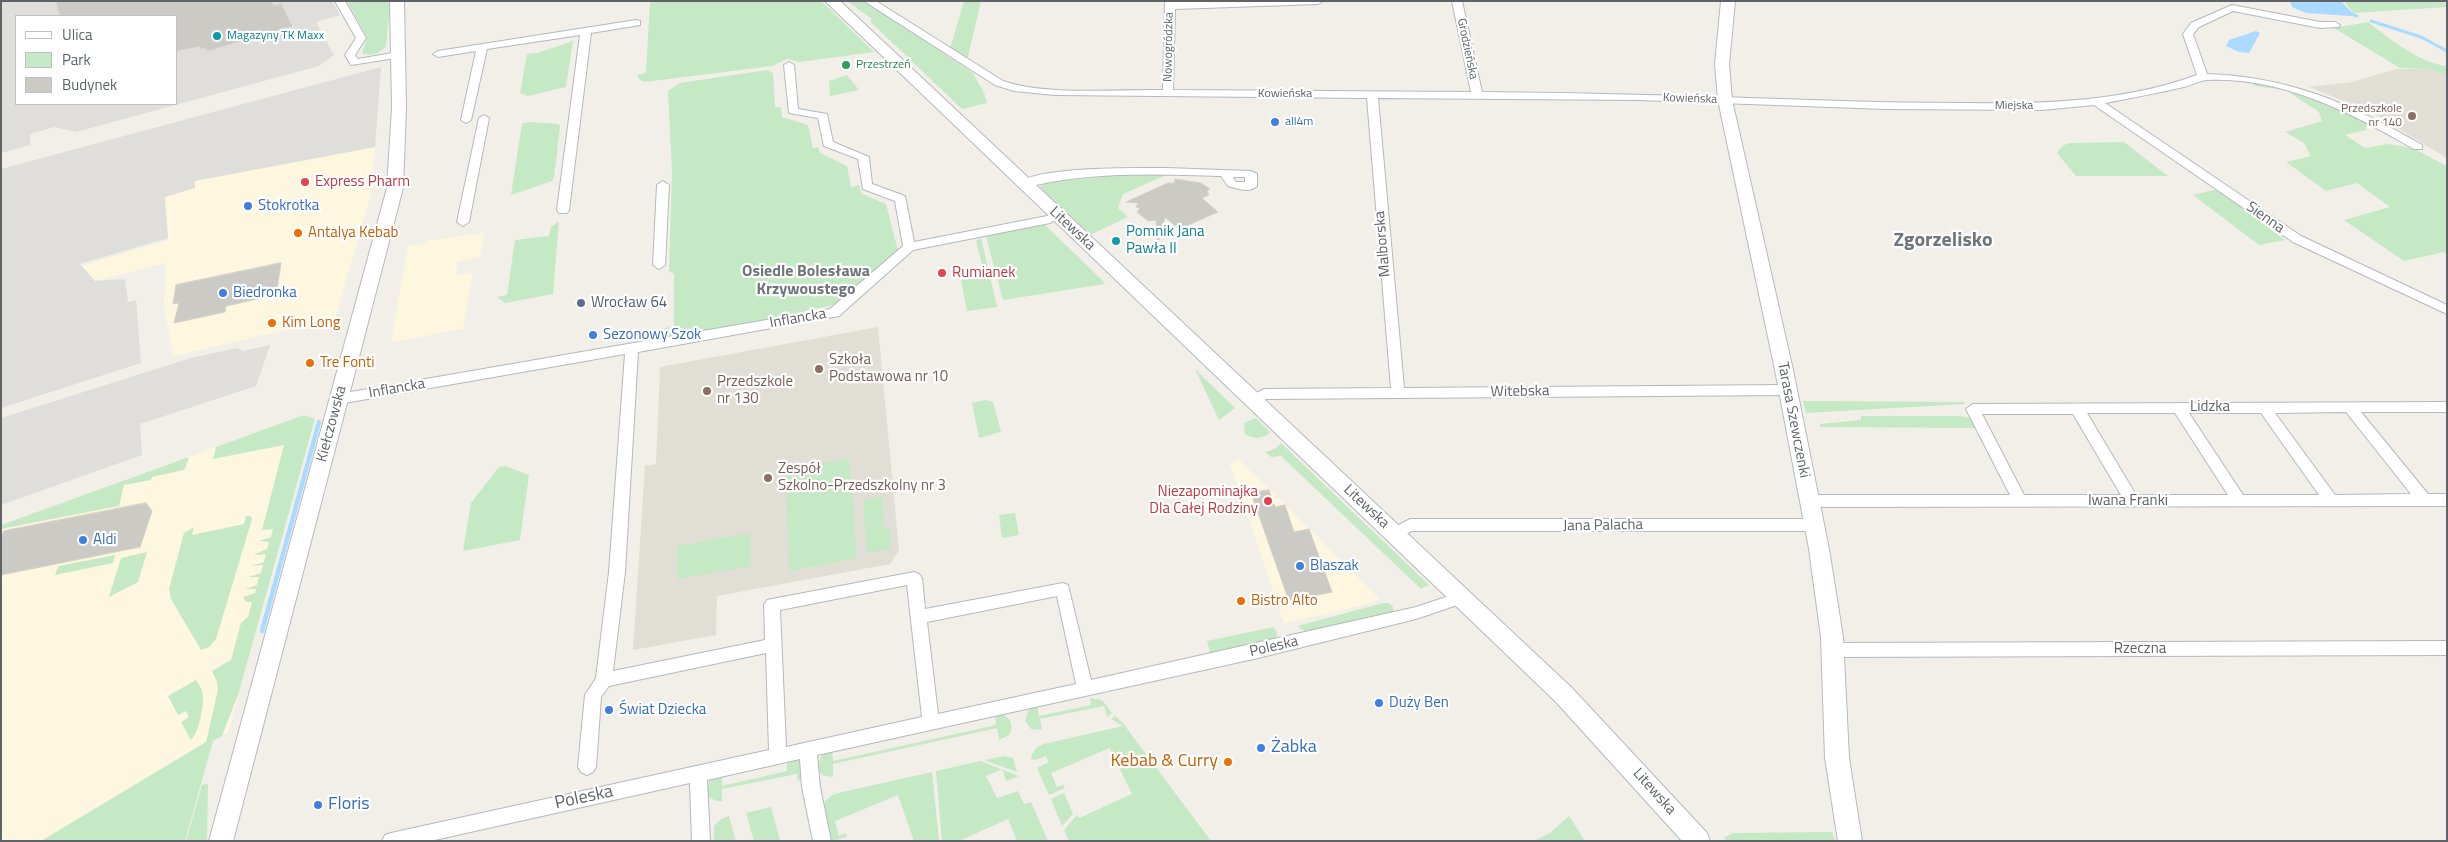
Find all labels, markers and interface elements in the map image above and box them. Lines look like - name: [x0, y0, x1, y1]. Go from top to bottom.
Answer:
- street label: Nowogródzka: [1161, 12, 1177, 82]
- legend: [15, 15, 178, 105]
- street label: Grodzieńska: [1454, 17, 1480, 81]
- text: Ulica: [62, 23, 92, 46]
- place label: Magazyny TK Maxx: [227, 29, 324, 43]
- marker: Magazyny TK Maxx: [211, 30, 223, 42]
- text: Park: [62, 48, 91, 71]
- place label: Przestrzeń: [856, 58, 911, 72]
- marker: Przestrzeń: [840, 59, 852, 71]
- text: Budynek: [62, 73, 117, 96]
- street label: Kowieńska: [1258, 87, 1312, 101]
- street label: Kowieńska: [1663, 91, 1717, 107]
- street label: Miejska: [1995, 99, 2033, 113]
- place label: Przedszkole nr 140: [2341, 102, 2402, 130]
- marker: Przedszkole nr 140: [2406, 110, 2418, 122]
- place label: all4m: [1285, 115, 1313, 129]
- marker: all4m: [1269, 116, 1281, 128]
- place label: Express Pharm: [315, 173, 410, 191]
- marker: Express Pharm: [299, 176, 311, 188]
- place label: Stokrotka: [258, 197, 319, 215]
- street label: Sienna: [2242, 198, 2288, 238]
- marker: Stokrotka: [242, 200, 254, 212]
- street label: Litewska: [1045, 203, 1099, 255]
- street label: Malborska: [1371, 210, 1395, 278]
- place label: Pomnik Jana Pawła II: [1126, 223, 1205, 258]
- place label: Antalya Kebab: [308, 224, 398, 242]
- marker: Antalya Kebab: [292, 227, 304, 239]
- district label: Zgorzelisko: [1893, 229, 1993, 253]
- marker: Pomnik Jana Pawła II: [1110, 235, 1122, 247]
- district label: Osiedle Bolesława Krzywoustego: [742, 262, 870, 300]
- place label: Rumianek: [952, 264, 1015, 282]
- marker: Rumianek: [936, 267, 948, 279]
- place label: Biedronka: [233, 284, 297, 302]
- marker: Biedronka: [217, 287, 229, 299]
- place label: Wrocław 64: [591, 294, 667, 312]
- marker: Wrocław 64: [575, 297, 587, 309]
- street label: Inflancka: [768, 305, 828, 333]
- place label: Kim Long: [282, 314, 340, 332]
- marker: Kim Long: [266, 317, 278, 329]
- place label: Sezonowy Szok: [603, 326, 701, 344]
- marker: Sezonowy Szok: [587, 329, 599, 341]
- place label: Szkoła Podstawowa nr 10: [829, 351, 948, 386]
- place label: Tre Fonti: [320, 354, 375, 372]
- marker: Tre Fonti: [304, 357, 316, 369]
- street label: Tarasa Szewczenki: [1773, 361, 1813, 479]
- marker: Szkoła Podstawowa nr 10: [813, 363, 825, 375]
- place label: Przedszkole nr 130: [717, 373, 793, 408]
- street label: Inflancka: [367, 375, 427, 403]
- street label: Witebska: [1490, 382, 1550, 402]
- street label: Kiełczowska: [313, 384, 351, 464]
- marker: Przedszkole nr 130: [701, 385, 713, 397]
- street label: Lidzka: [2190, 398, 2230, 416]
- place label: Zespół Szkolno-Przedszkolny nr 3: [778, 460, 946, 495]
- marker: Zespół Szkolno-Przedszkolny nr 3: [762, 472, 774, 484]
- street label: Litewska: [1339, 481, 1393, 533]
- place label: Niezapominajka Dla Całej Rodziny: [1149, 483, 1258, 518]
- street label: Iwana Franki: [2088, 492, 2168, 510]
- marker: Niezapominajka Dla Całej Rodziny: [1262, 495, 1274, 507]
- street label: Jana Palacha: [1563, 516, 1643, 536]
- place label: Aldi: [93, 531, 117, 549]
- marker: Aldi: [77, 534, 89, 546]
- place label: Blaszak: [1310, 557, 1359, 575]
- marker: Blaszak: [1294, 560, 1306, 572]
- place label: Bistro Alto: [1251, 592, 1318, 610]
- marker: Bistro Alto: [1235, 595, 1247, 607]
- street label: Poleska: [1248, 633, 1300, 661]
- street label: Rzeczna: [2114, 640, 2166, 658]
- place label: Duży Ben: [1389, 694, 1449, 712]
- marker: Duży Ben: [1373, 697, 1385, 709]
- place label: Świat Dziecka: [619, 701, 706, 719]
- marker: Świat Dziecka: [603, 704, 615, 716]
- place label: Żabka: [1271, 737, 1317, 759]
- marker: Żabka: [1255, 742, 1267, 754]
- place label: Kebab & Curry: [1110, 751, 1218, 773]
- marker: Kebab & Curry: [1222, 756, 1234, 768]
- street label: Litewska: [1628, 765, 1680, 819]
- street label: Poleska: [553, 781, 615, 815]
- place label: Floris: [328, 794, 370, 816]
- marker: Floris: [312, 799, 324, 811]

